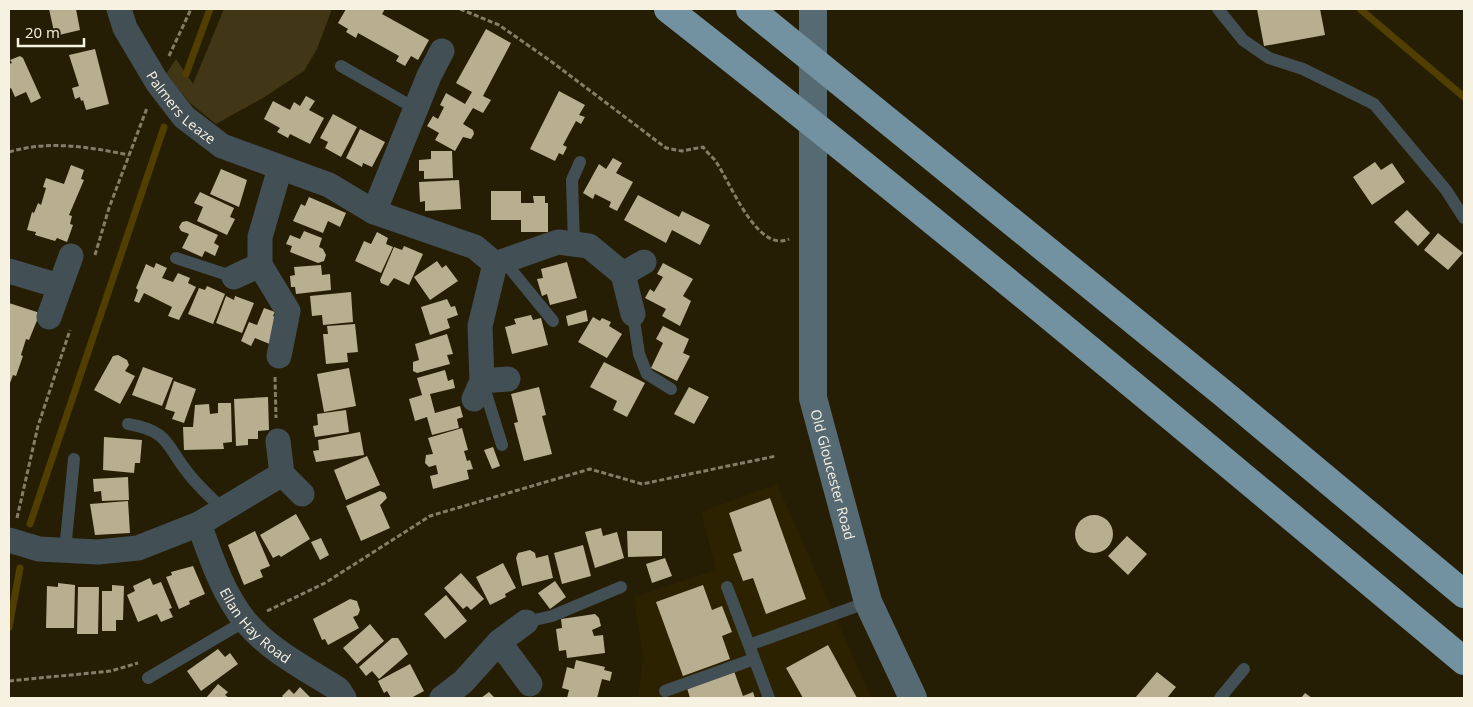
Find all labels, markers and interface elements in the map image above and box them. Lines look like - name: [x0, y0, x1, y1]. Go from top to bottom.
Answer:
- scale bar: [18, 15, 84, 47]
- text: 20 m: [25, 22, 60, 42]
- street label: Palmers Leaze: [143, 67, 220, 148]
- street label: Old Gloucester Road: [807, 407, 860, 542]
- street label: Ellan Hay Road: [216, 584, 295, 667]

